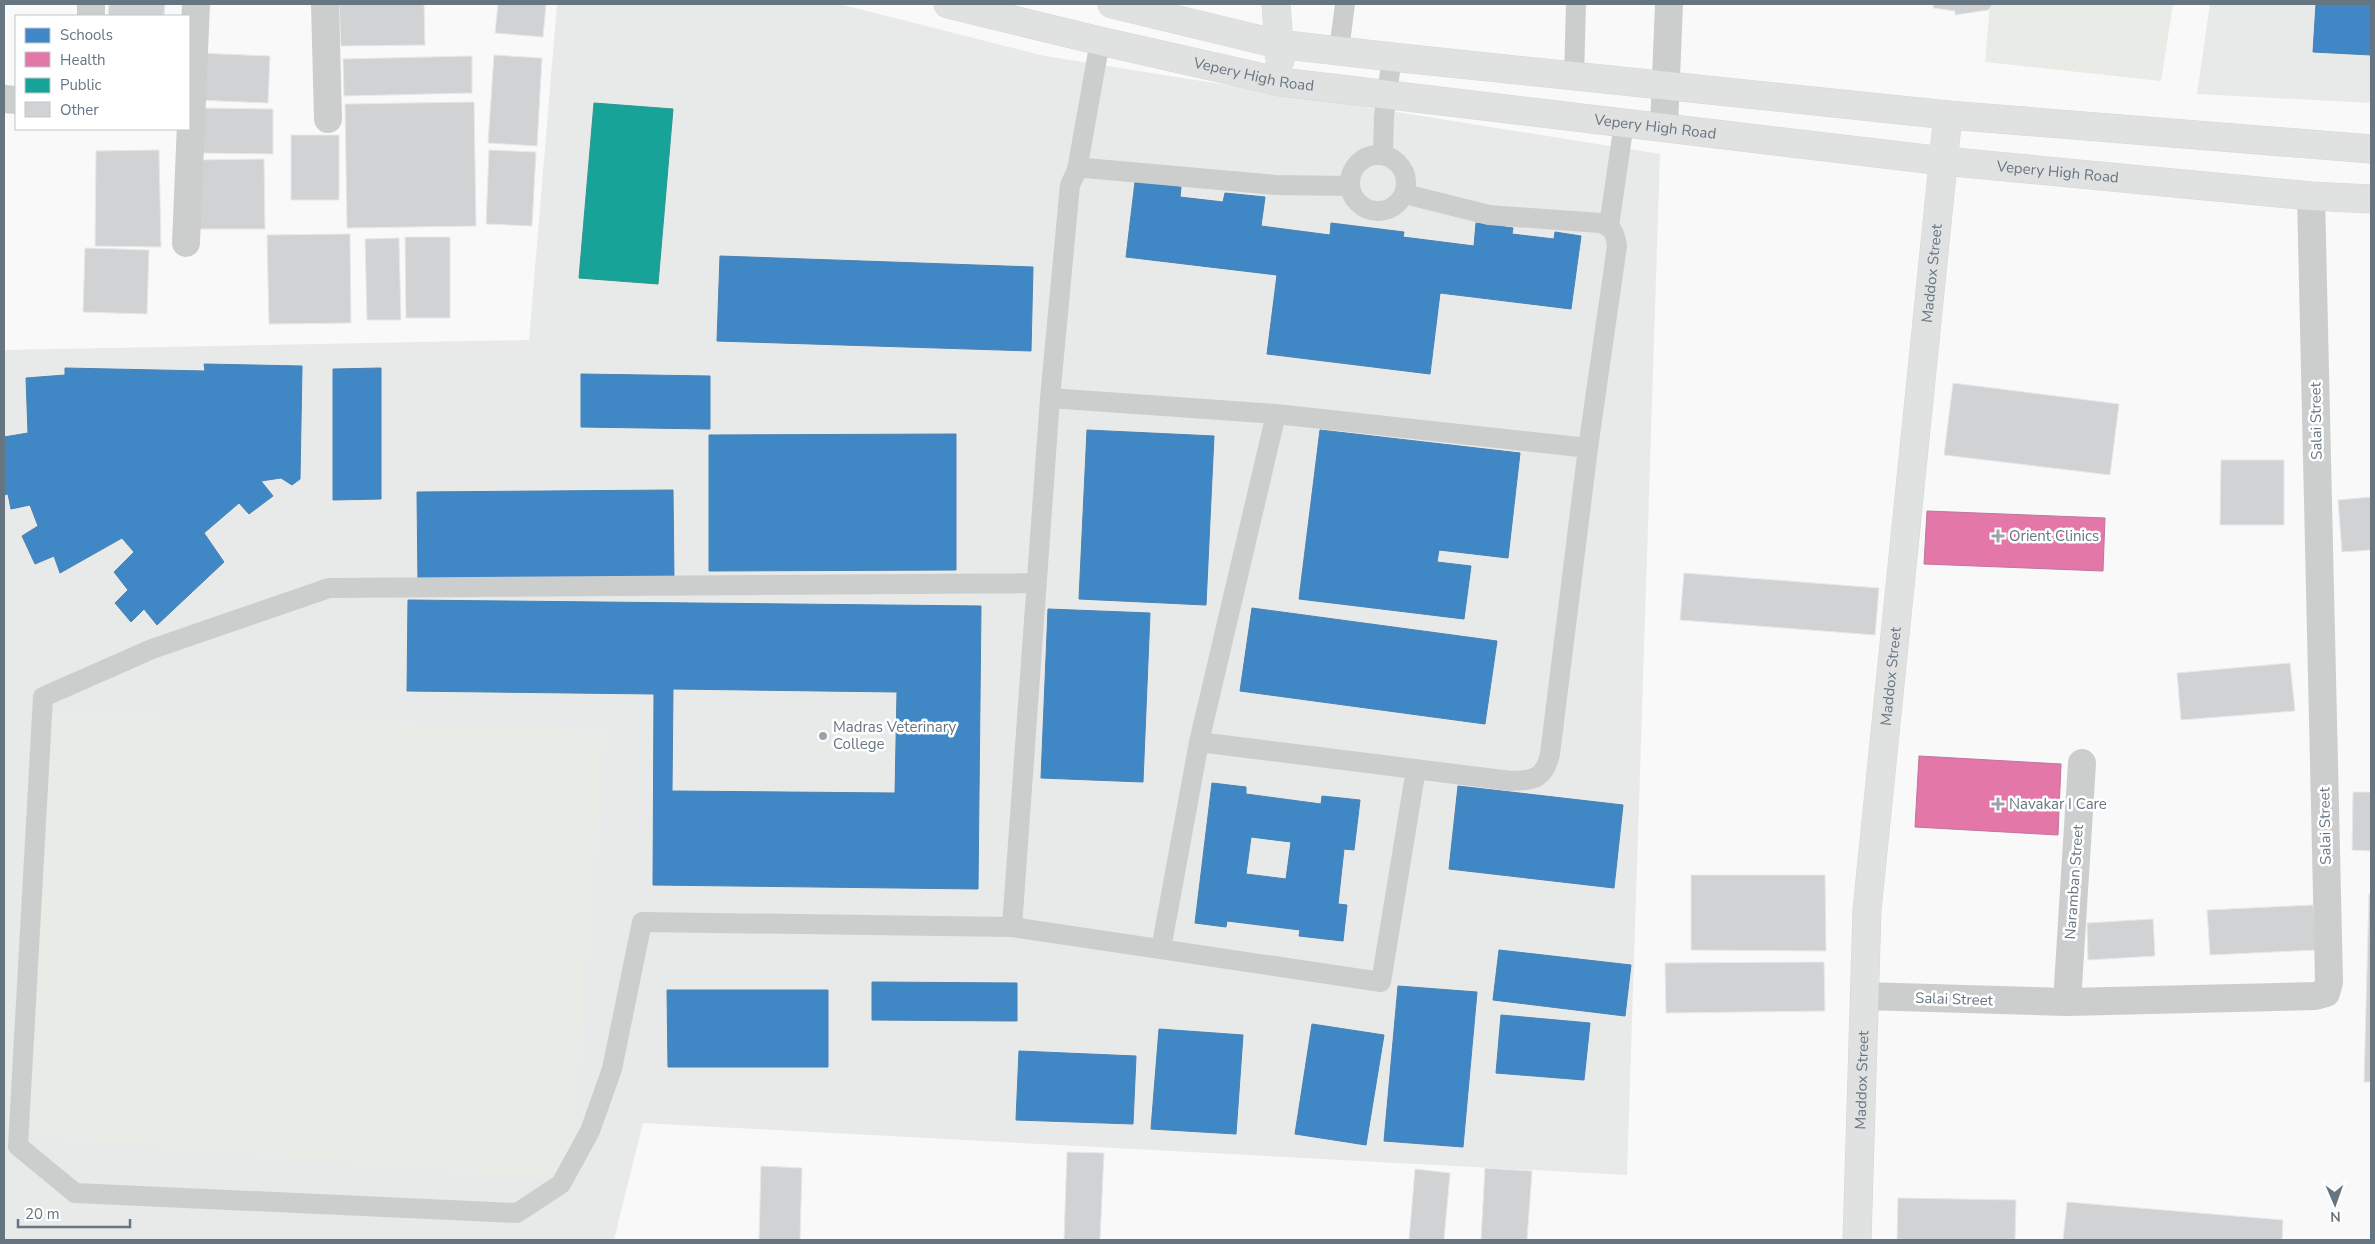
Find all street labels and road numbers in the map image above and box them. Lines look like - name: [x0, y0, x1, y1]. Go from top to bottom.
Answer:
- street label: Vepery High Road: [1191, 52, 1315, 96]
- street label: Vepery High Road: [1592, 109, 1717, 144]
- street label: Vepery High Road: [1995, 156, 2120, 188]
- street label: Maddox Street: [1917, 222, 1947, 324]
- street label: Salai Street: [2305, 381, 2327, 460]
- street label: Maddox Street: [1876, 625, 1906, 727]
- street label: Salai Street: [2314, 786, 2336, 865]
- street label: Naramban Street: [2060, 823, 2088, 940]
- street label: Salai Street: [1915, 988, 1994, 1010]
- street label: Maddox Street: [1850, 1029, 1873, 1130]

